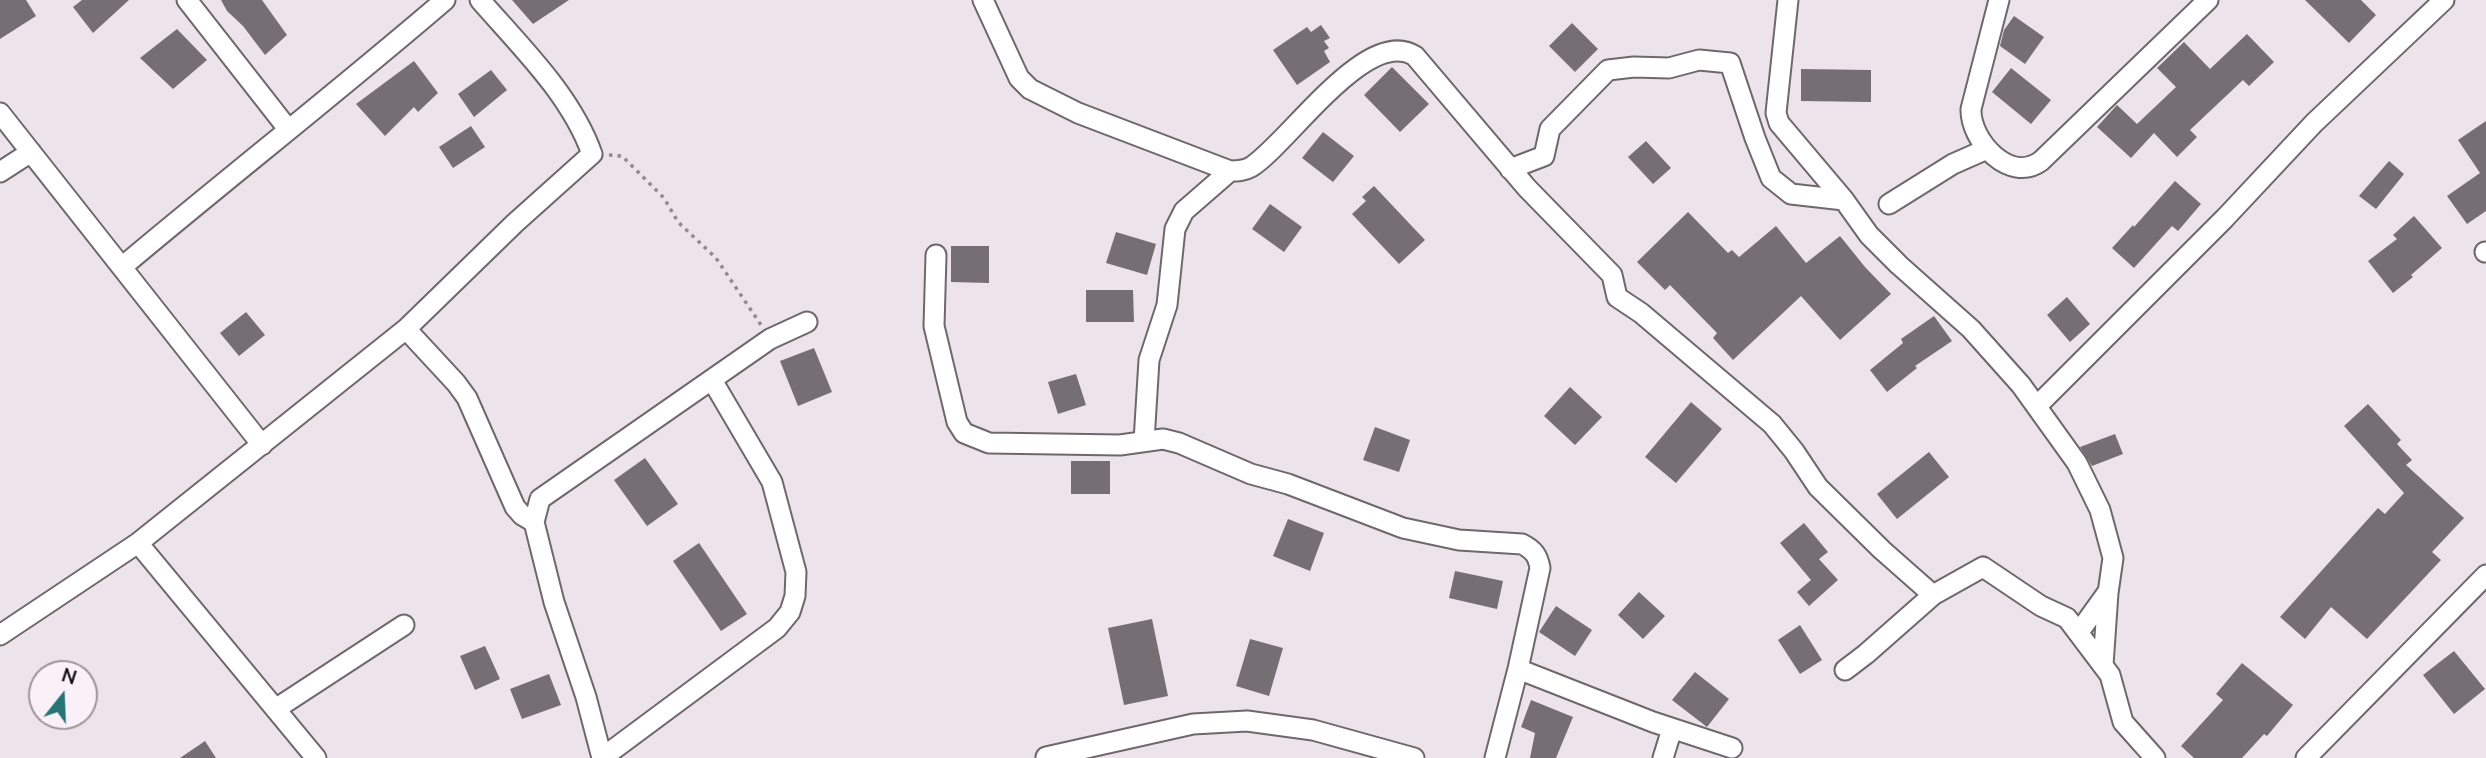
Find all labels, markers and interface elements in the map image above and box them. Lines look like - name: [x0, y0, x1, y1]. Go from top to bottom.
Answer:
- north arrow: [28, 660, 98, 730]
- text: N: [58, 662, 80, 691]

